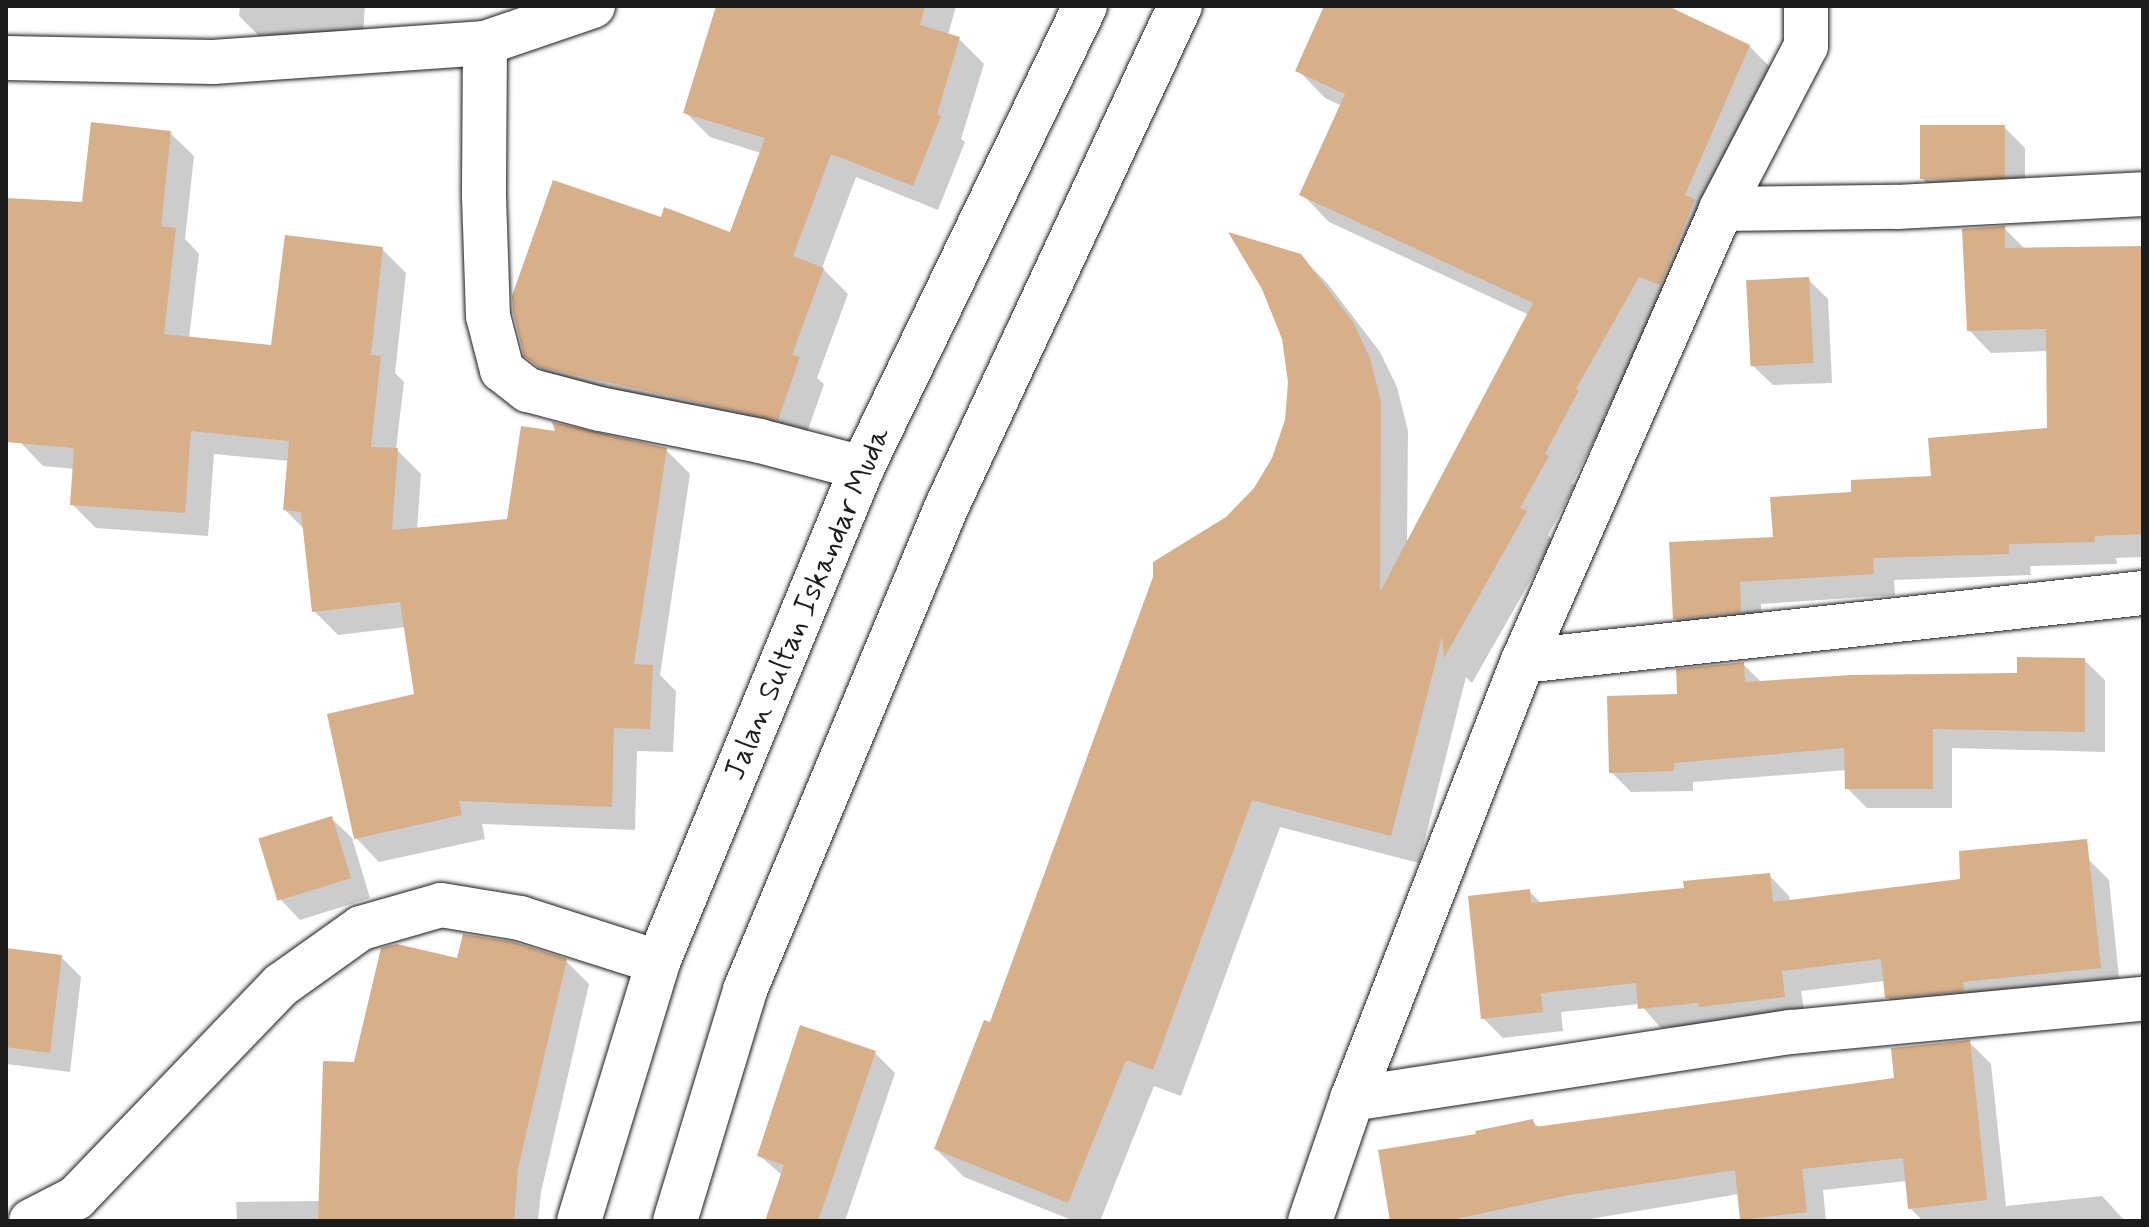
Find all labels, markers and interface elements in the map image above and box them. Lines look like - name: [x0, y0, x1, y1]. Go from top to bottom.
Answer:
- street label: Jalan Sultan Iskandar Muda: [717, 422, 899, 786]

